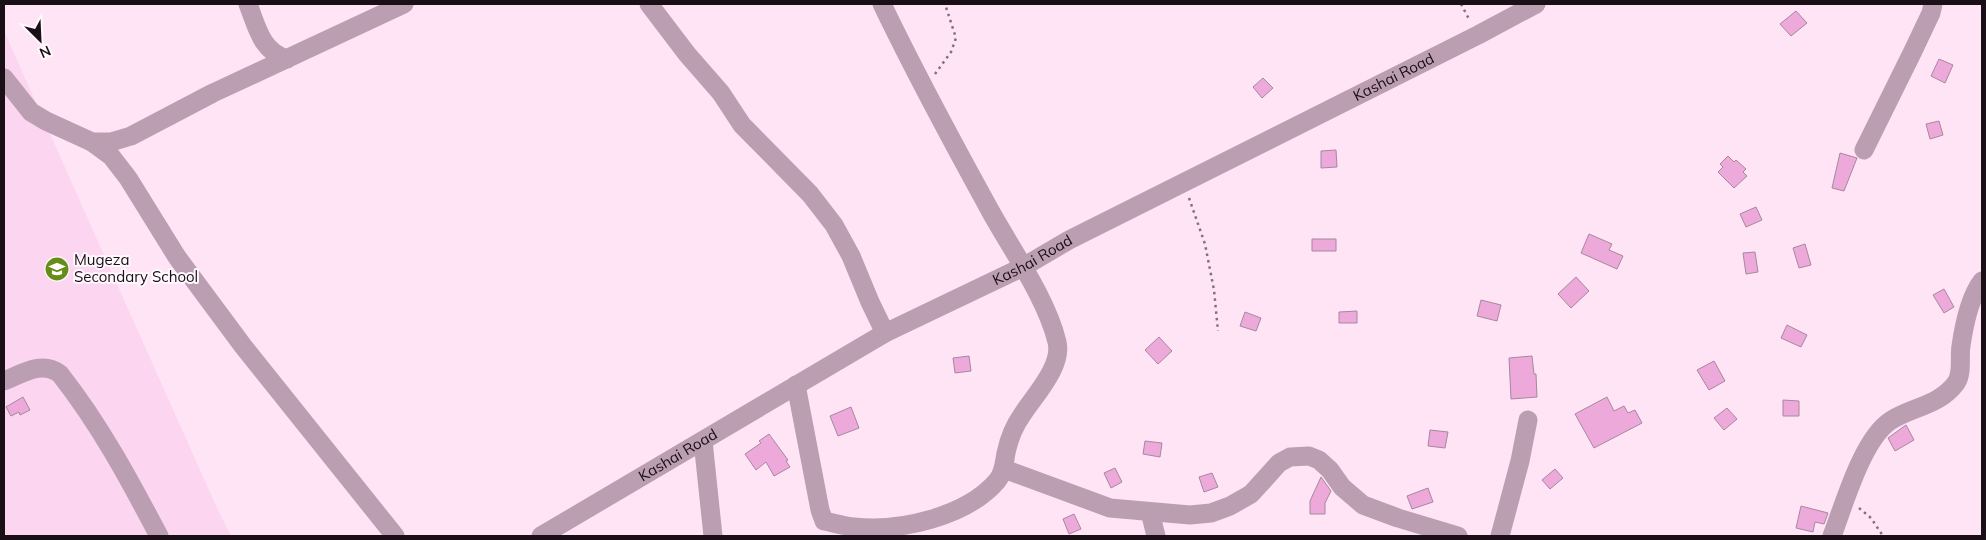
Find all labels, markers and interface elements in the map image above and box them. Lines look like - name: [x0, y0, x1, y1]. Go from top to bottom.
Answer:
- north arrow: [15, 15, 65, 65]
- text: N: [37, 42, 54, 62]
- street label: Kashai Road: [1350, 49, 1437, 105]
- street label: Kashai Road: [989, 230, 1076, 289]
- place label: Mugeza Secondary School: [74, 250, 198, 286]
- school or university icon: Mugeza Secondary School: [44, 256, 70, 282]
- street label: Kashai Road: [635, 424, 720, 485]

